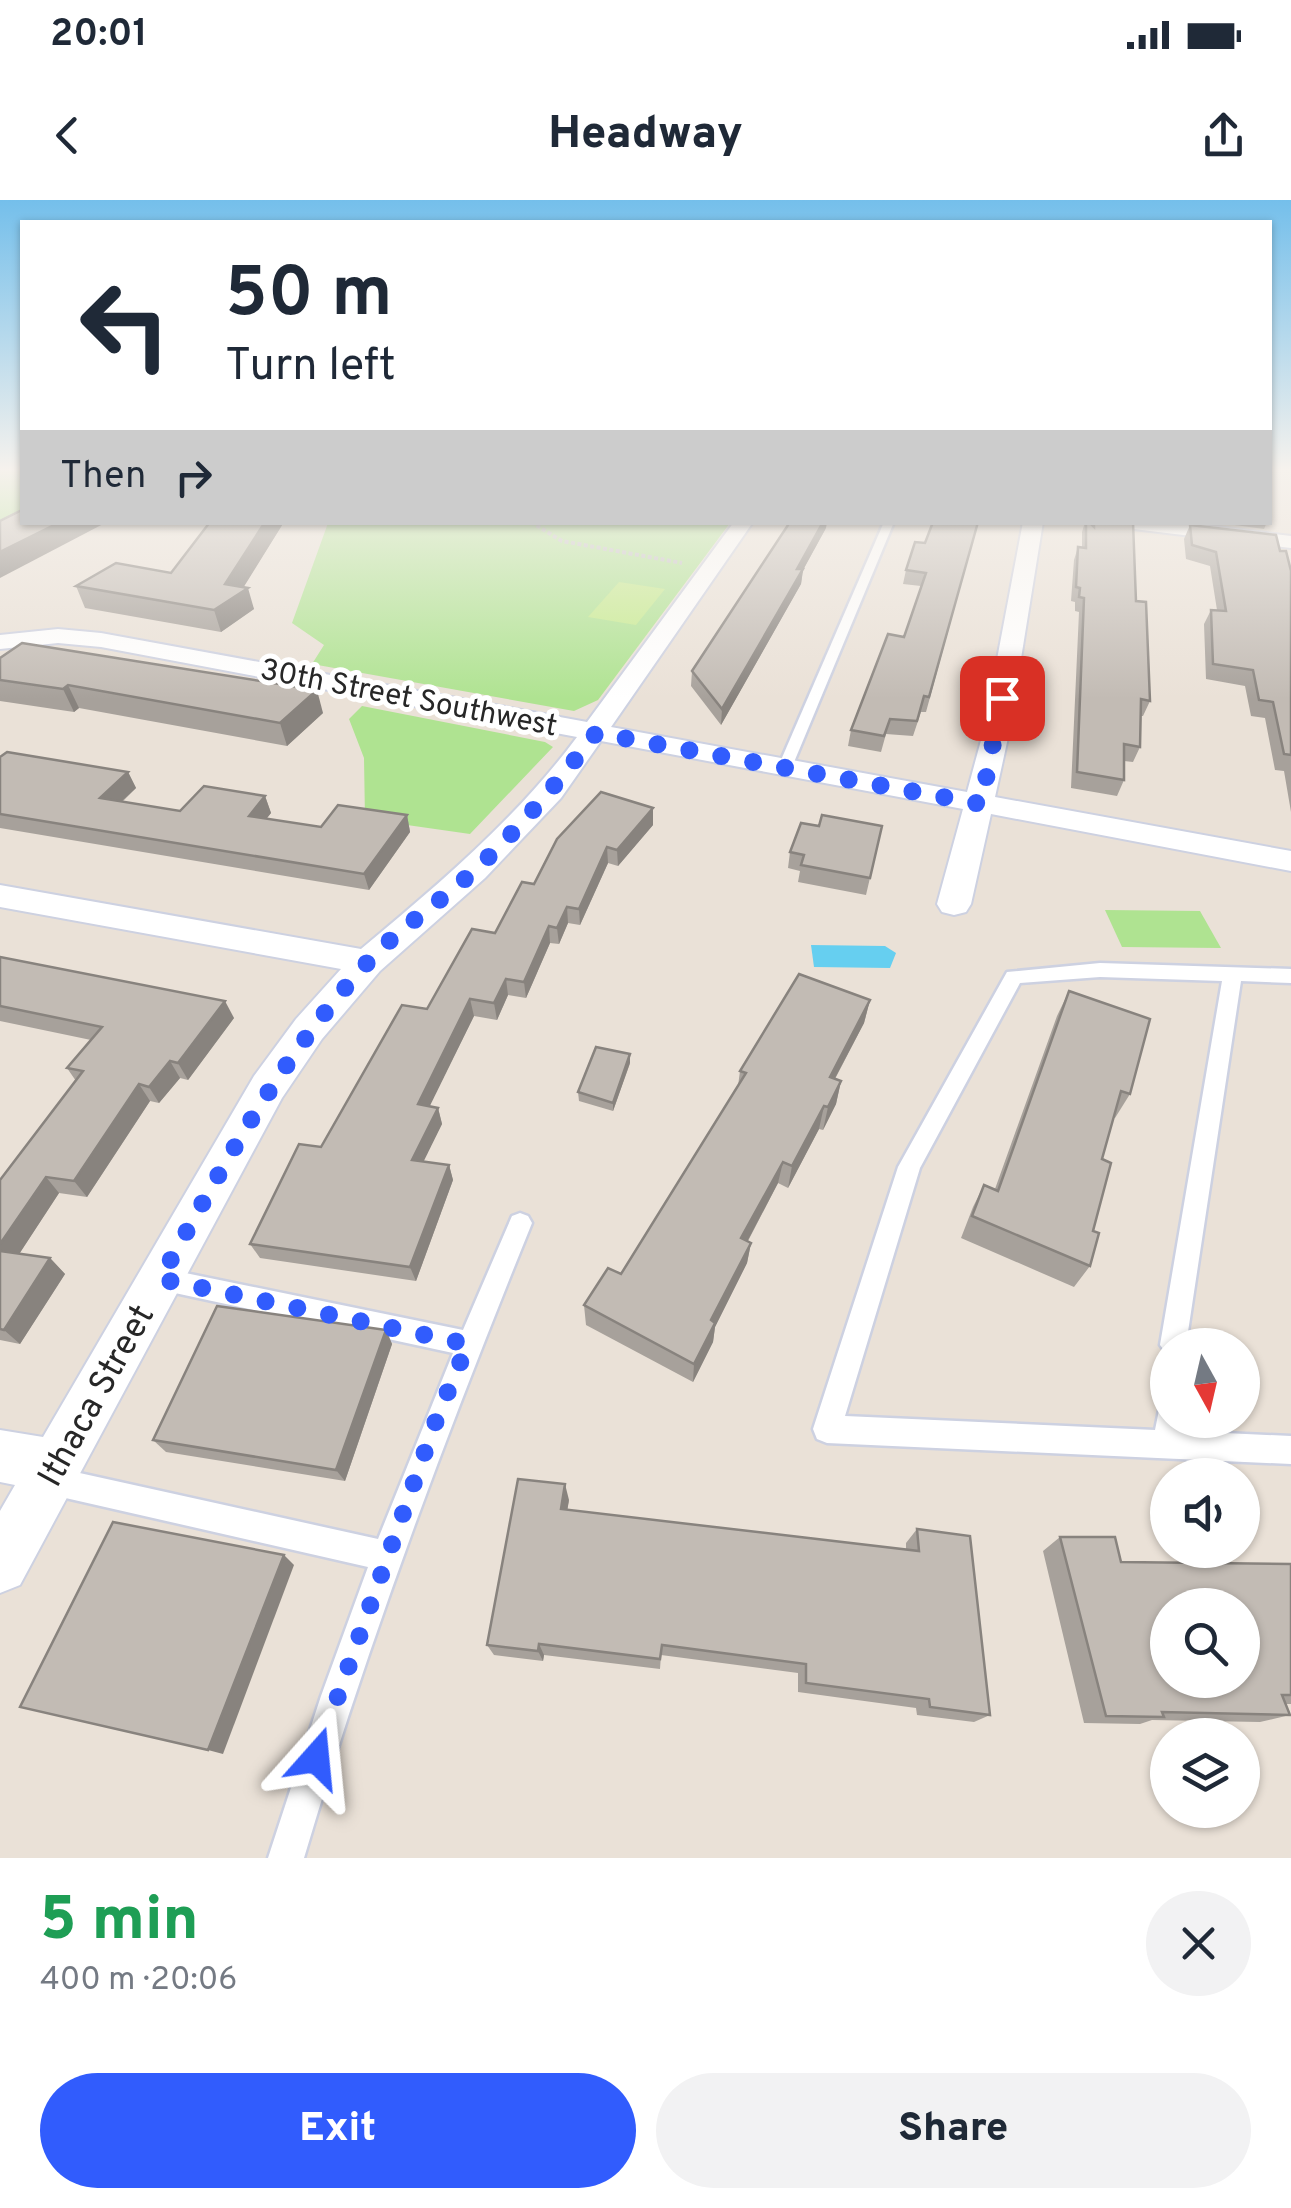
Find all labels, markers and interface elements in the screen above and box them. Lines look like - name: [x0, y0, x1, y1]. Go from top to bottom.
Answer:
- text: 20:01: [50, 11, 148, 60]
- text: Headway: [548, 107, 743, 164]
- icon: back: [40, 108, 95, 163]
- icon: share: [1196, 108, 1251, 163]
- text: 50 m: [225, 252, 392, 341]
- icon: left: [60, 260, 190, 390]
- text: Turn left: [225, 339, 396, 396]
- icon: right: [166, 450, 221, 505]
- text: Then: [60, 453, 146, 502]
- street label: 30th Street Southwest: [257, 652, 560, 746]
- pin: [960, 656, 1045, 741]
- icon: arrive: [975, 671, 1030, 726]
- street label: Ithaca Street: [30, 1298, 166, 1495]
- north arrow: [1150, 1328, 1260, 1438]
- map controls: [1150, 1328, 1260, 1828]
- button: sound: [1150, 1458, 1260, 1568]
- button: search: [1150, 1588, 1260, 1698]
- position arrow: [264, 1706, 368, 1810]
- button: layers: [1150, 1718, 1260, 1828]
- text: 5 min: [40, 1885, 199, 1961]
- button: close: [1146, 1891, 1251, 1996]
- text: 400 m · 20:06: [40, 1961, 237, 2001]
- button: Exit: [40, 2073, 636, 2188]
- button: Share: [656, 2073, 1251, 2188]

